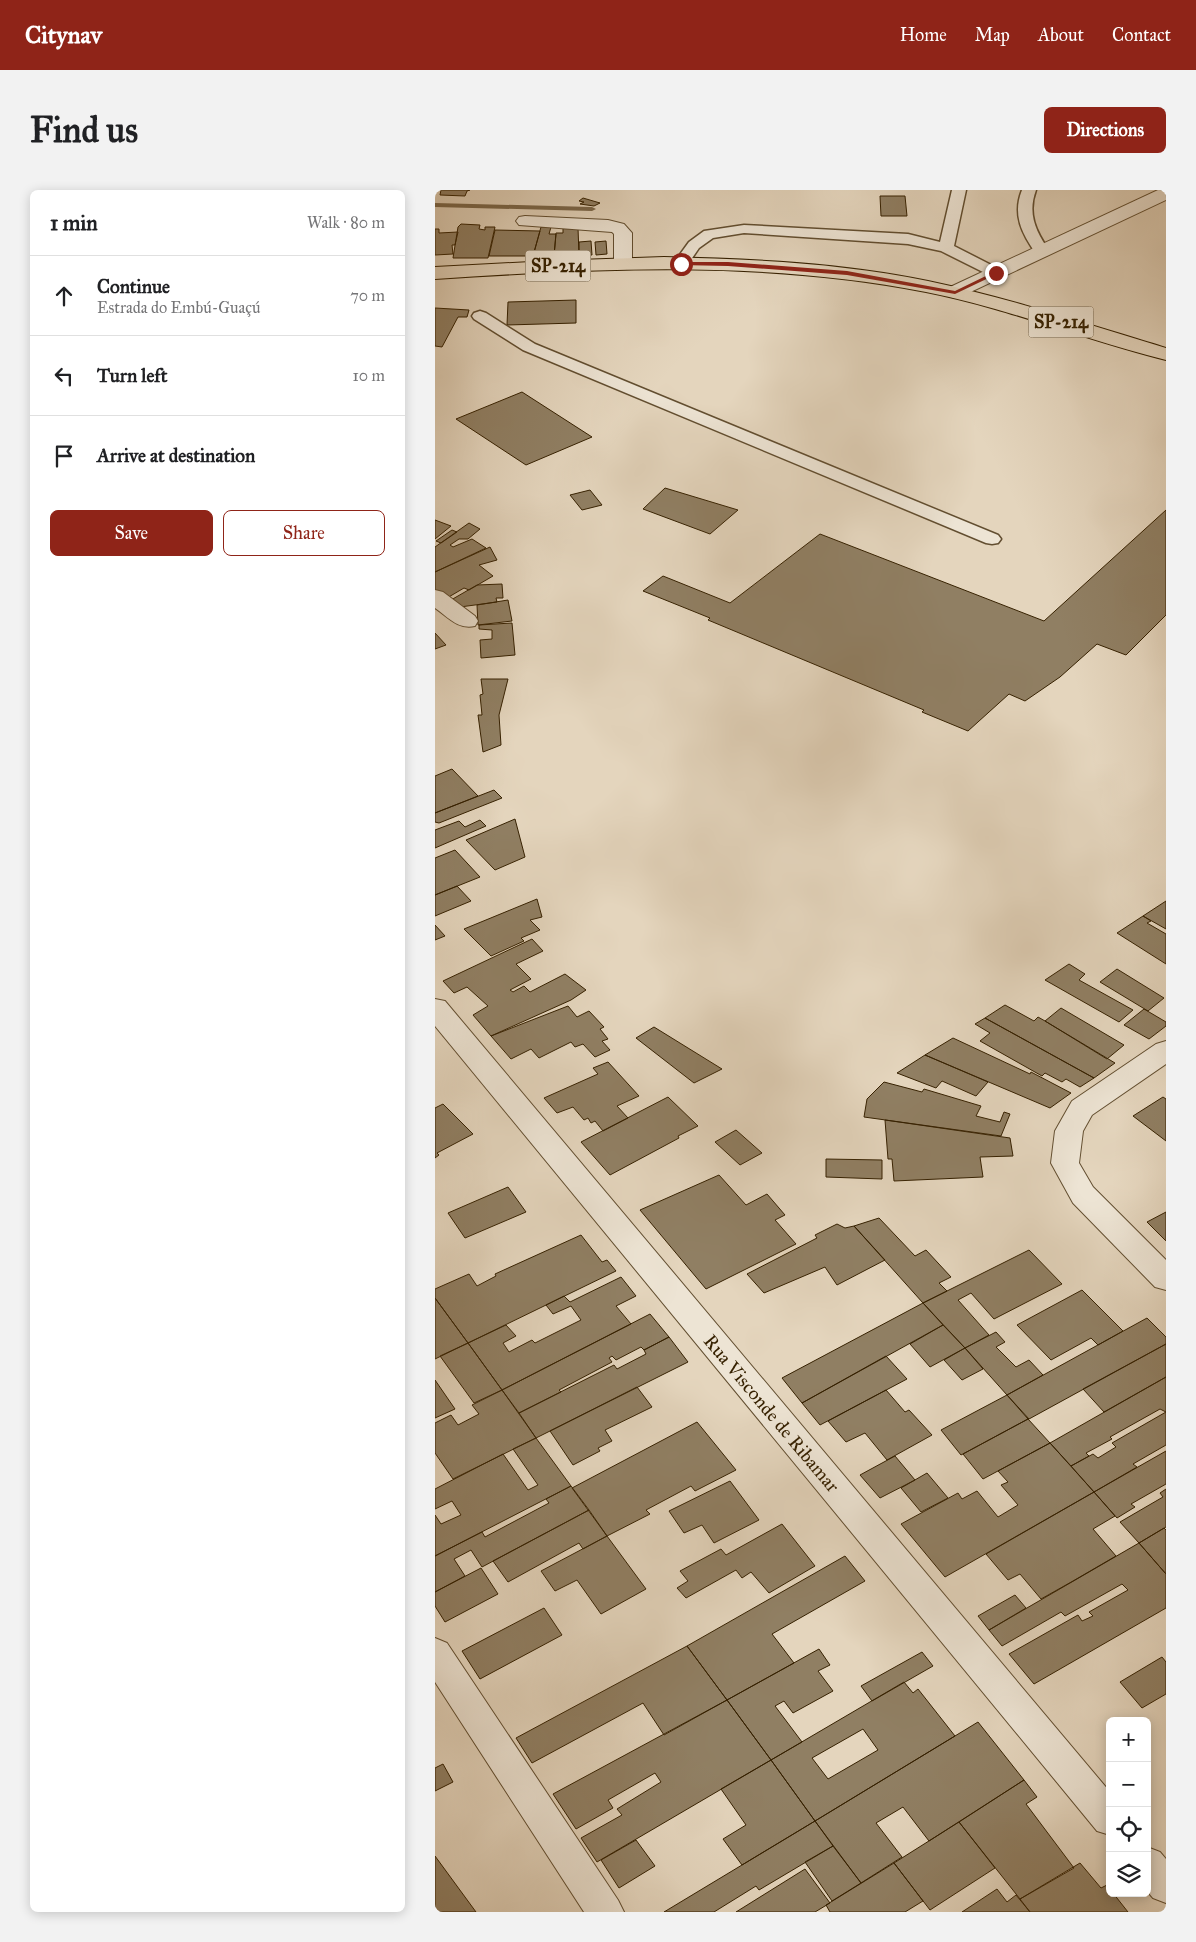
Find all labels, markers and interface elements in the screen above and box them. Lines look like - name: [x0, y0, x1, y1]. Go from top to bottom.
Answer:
- text: Citynav: [25, 20, 102, 50]
- text: Home: [900, 24, 947, 46]
- text: Map: [975, 24, 1010, 46]
- text: About: [1038, 24, 1084, 46]
- text: Contact: [1112, 24, 1171, 46]
- button: Directions: [1044, 107, 1166, 153]
- text: Find us: [30, 109, 138, 152]
- text: 1 min: [50, 210, 98, 236]
- text: Walk · 80 m: [307, 213, 385, 232]
- road number: SP-214: [525, 250, 591, 282]
- route start: [670, 253, 693, 276]
- route end: [985, 262, 1008, 285]
- text: Continue: [97, 275, 170, 298]
- icon: ahead: [50, 282, 78, 310]
- text: 70 m: [350, 286, 385, 305]
- text: Estrada do Embú-Guaçú: [97, 298, 261, 317]
- road number: SP-214: [1029, 306, 1093, 338]
- icon: left: [50, 362, 78, 390]
- text: Turn left: [97, 364, 167, 387]
- text: 10 m: [353, 366, 385, 385]
- icon: arrive: [50, 442, 78, 470]
- text: Arrive at destination: [97, 444, 255, 467]
- button: Save: [50, 510, 213, 556]
- button: Share: [223, 510, 385, 556]
- street label: Rua Visconde de Ribamar: [699, 1330, 845, 1498]
- map controls: [1106, 1717, 1151, 1897]
- button: +: [1106, 1717, 1151, 1762]
- button: −: [1106, 1762, 1151, 1807]
- button: locate: [1106, 1807, 1151, 1852]
- button: layers: [1106, 1852, 1151, 1897]

